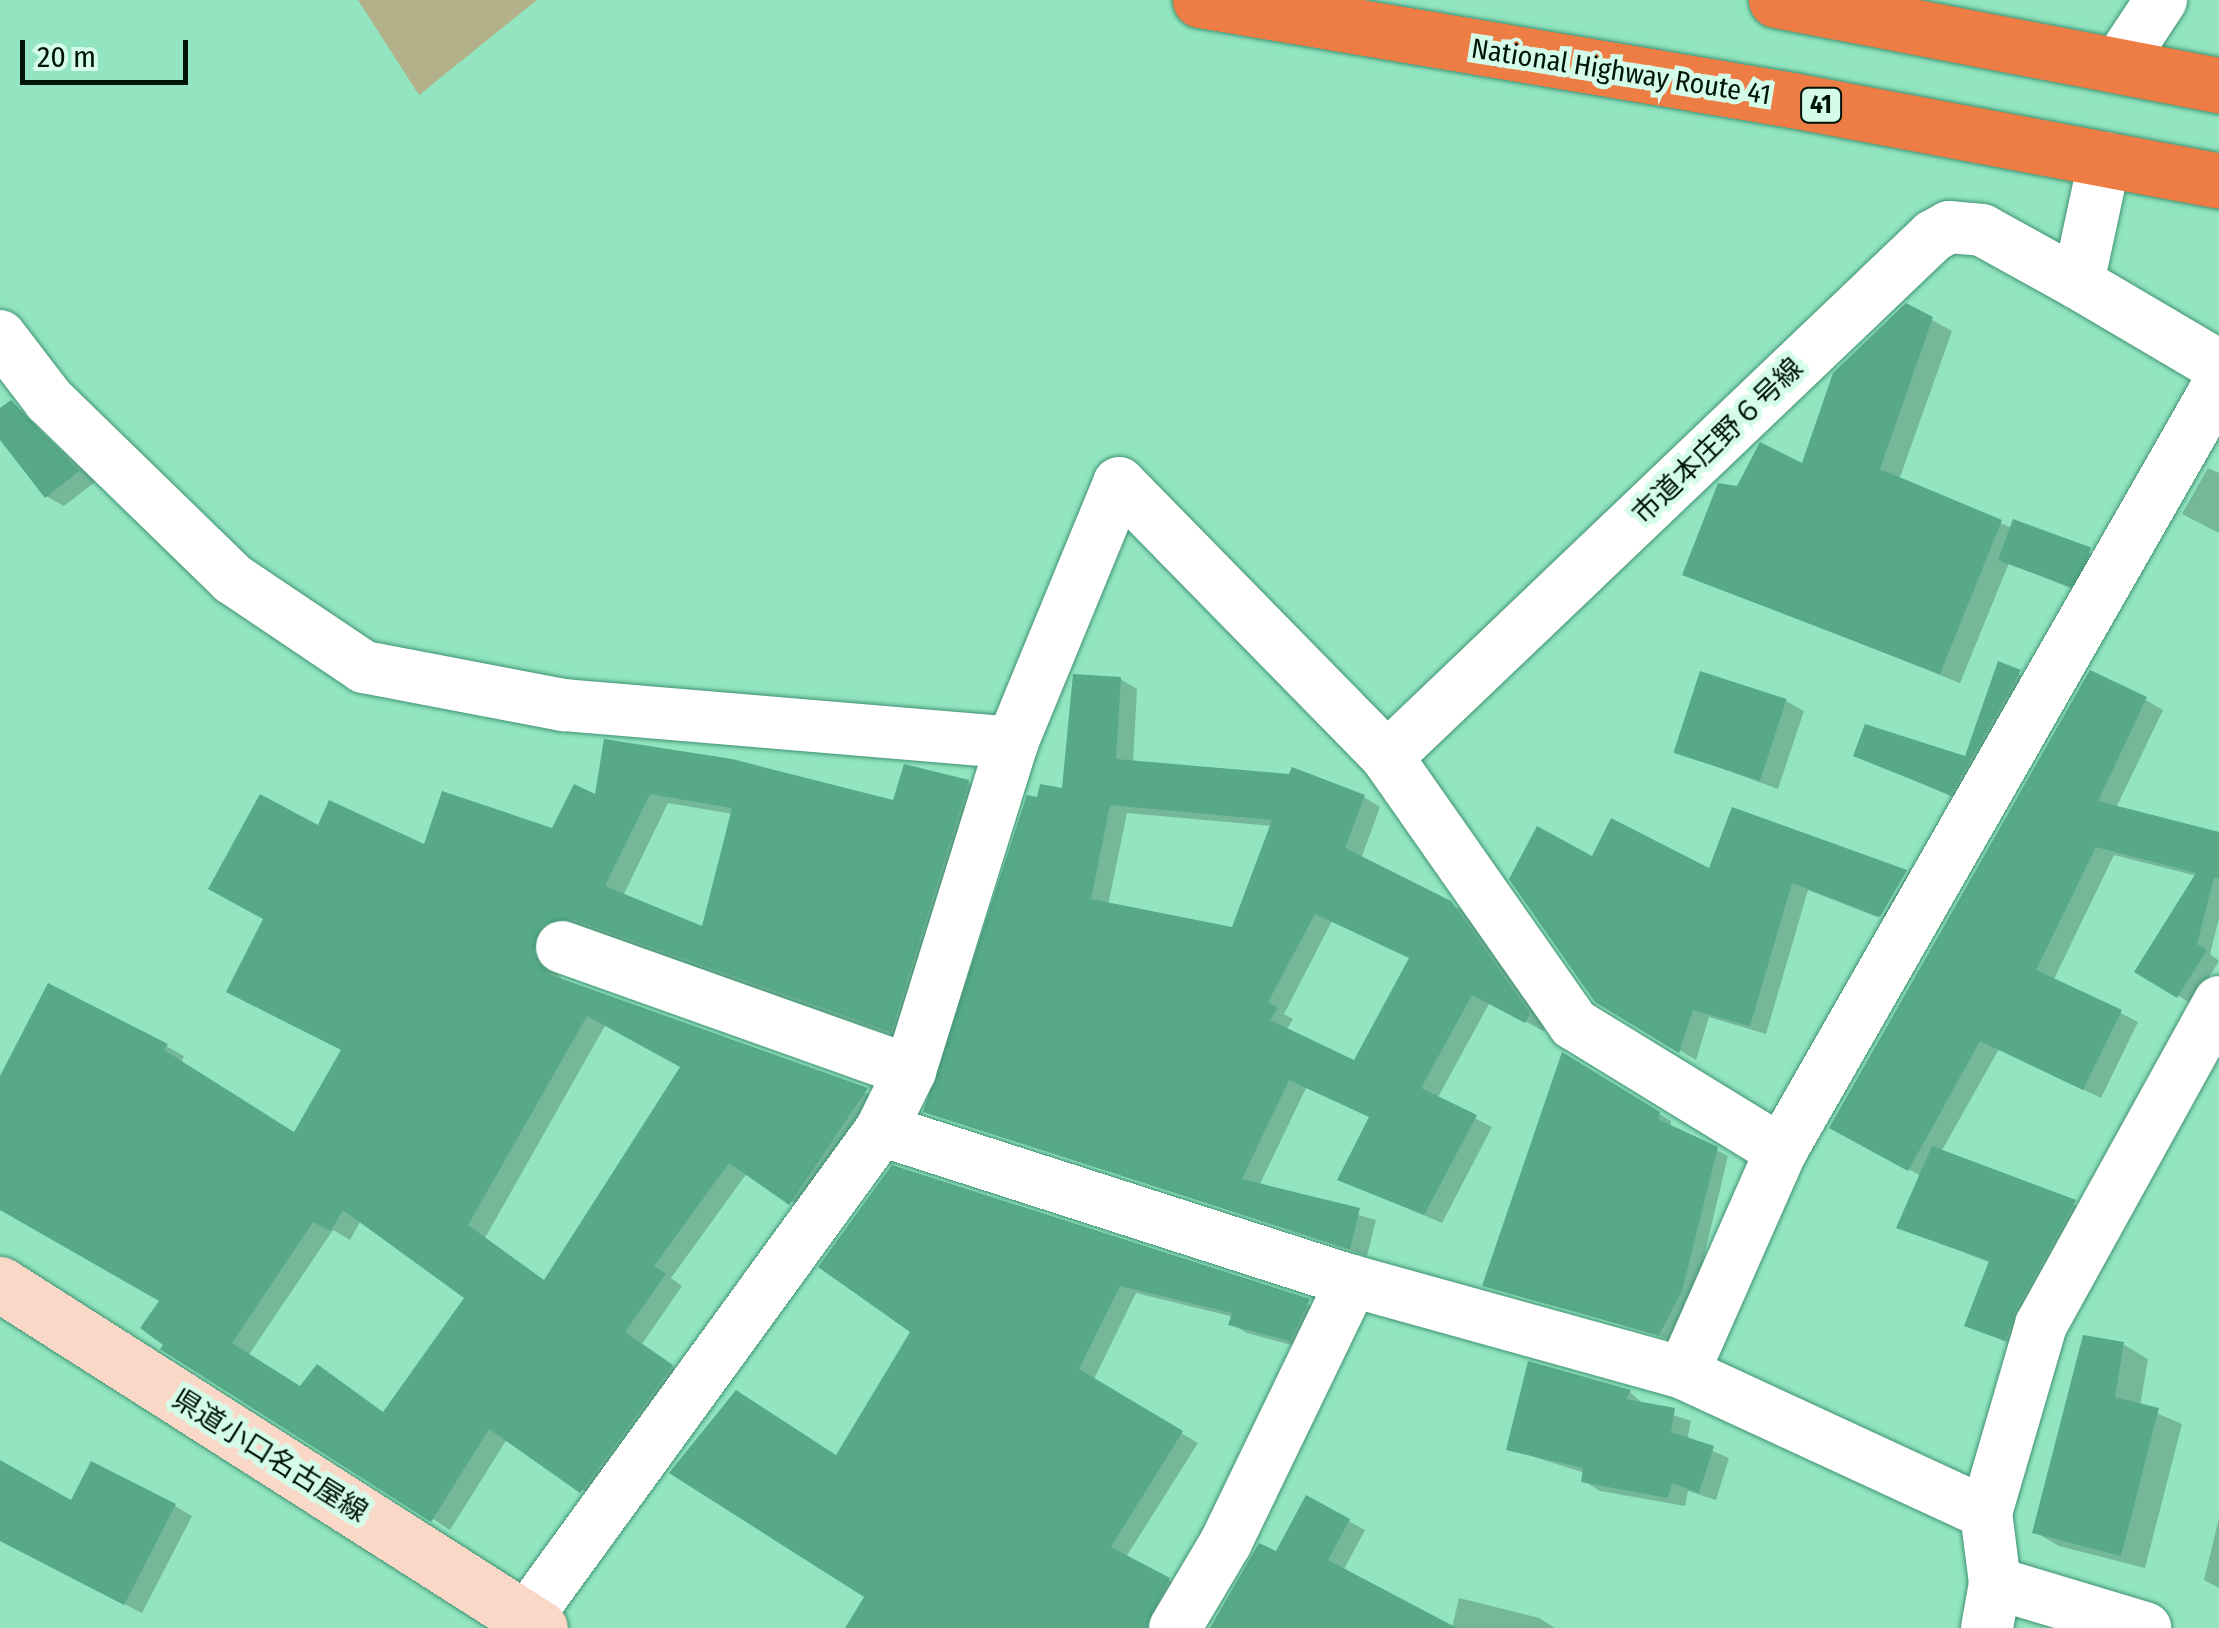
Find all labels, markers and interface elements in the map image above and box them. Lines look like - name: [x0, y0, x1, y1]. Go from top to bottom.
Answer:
- scale bar: [25, 20, 192, 82]
- street label: National Highway Route 41: [1469, 32, 1773, 112]
- text: 20 m: [37, 39, 96, 75]
- road number: 41: [1798, 85, 1844, 125]
- street label: 市道本庄野６号線: [1626, 351, 1810, 531]
- street label: 県道小口名古屋線: [166, 1382, 374, 1530]

